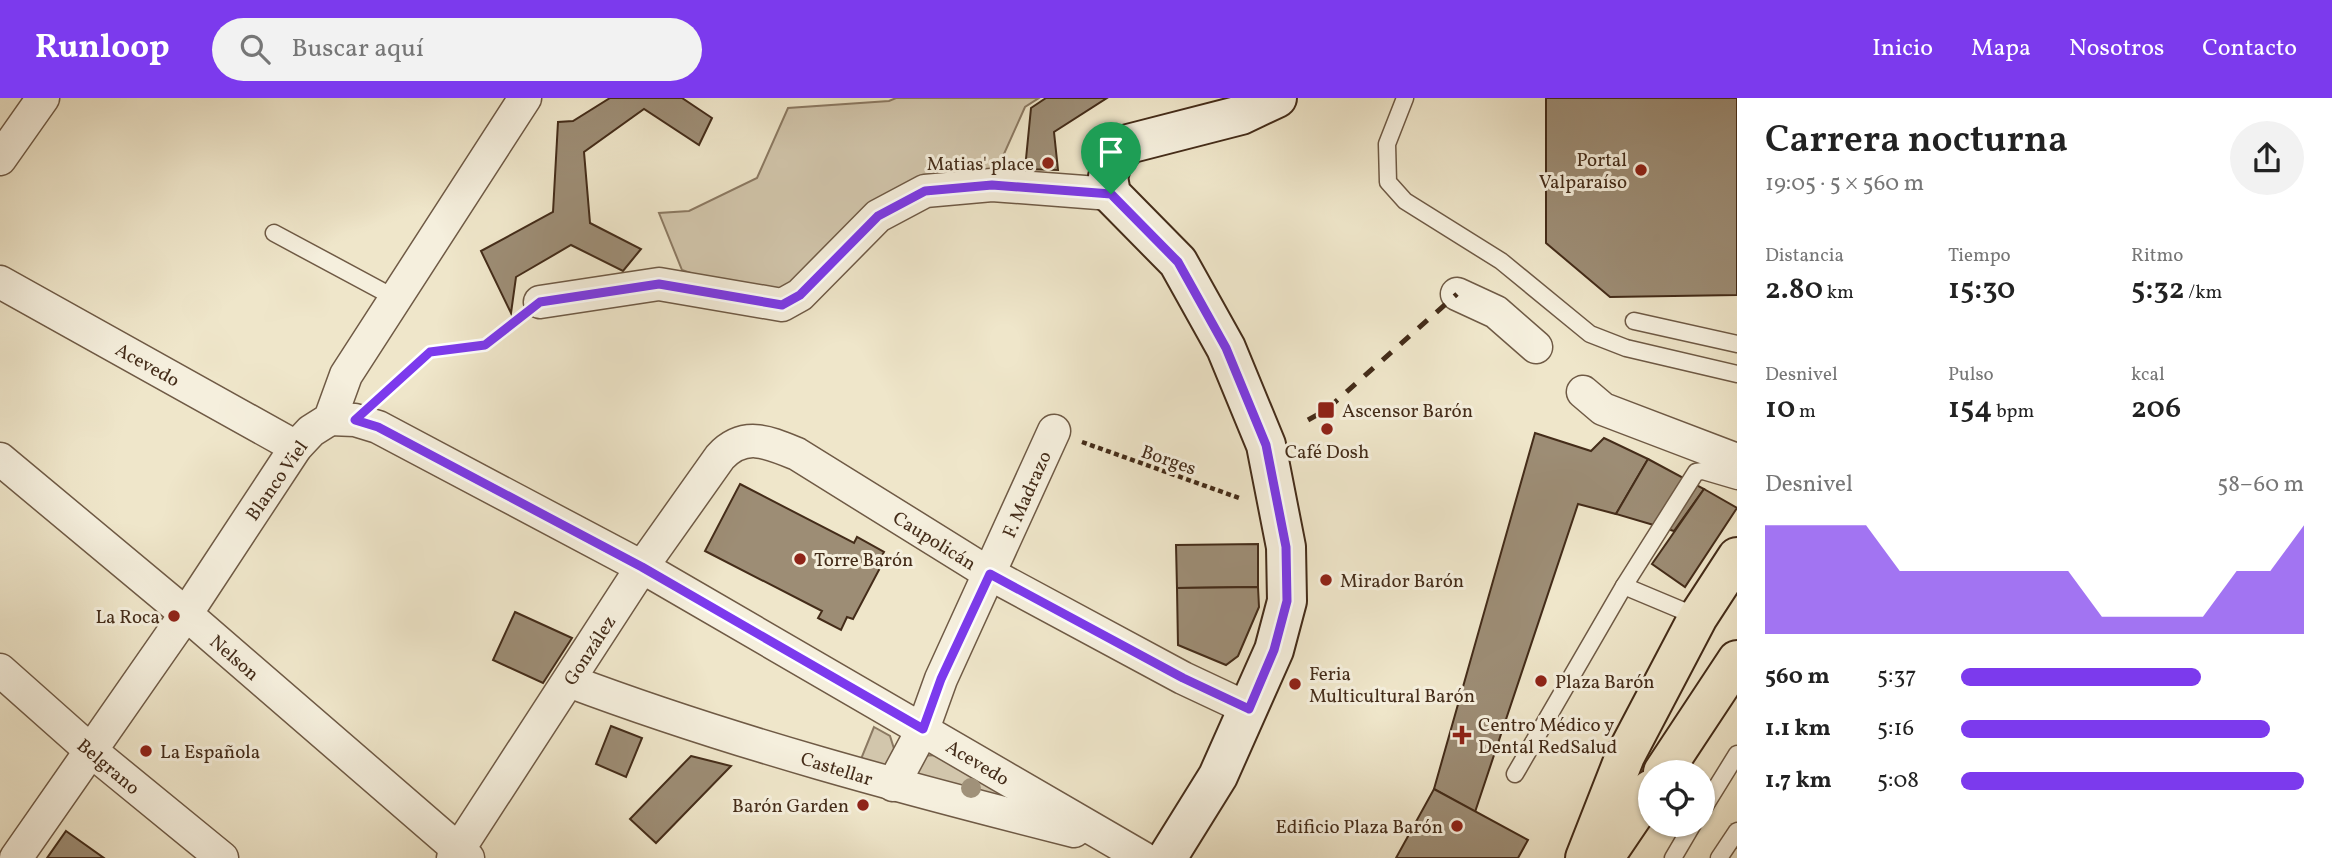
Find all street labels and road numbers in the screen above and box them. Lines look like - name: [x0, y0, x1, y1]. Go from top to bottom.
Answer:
- street label: Acevedo: [110, 337, 184, 394]
- street label: Blanco Viel: [240, 435, 315, 527]
- street label: Borges: [1137, 439, 1199, 482]
- street label: F. Madrazo: [997, 447, 1059, 542]
- street label: Caupolicán: [887, 506, 981, 578]
- street label: González: [558, 611, 623, 691]
- street label: Nelson: [203, 630, 264, 687]
- street label: Belgrano: [71, 733, 145, 802]
- street label: Acevedo: [940, 735, 1014, 793]
- street label: Castellar: [797, 747, 876, 793]

